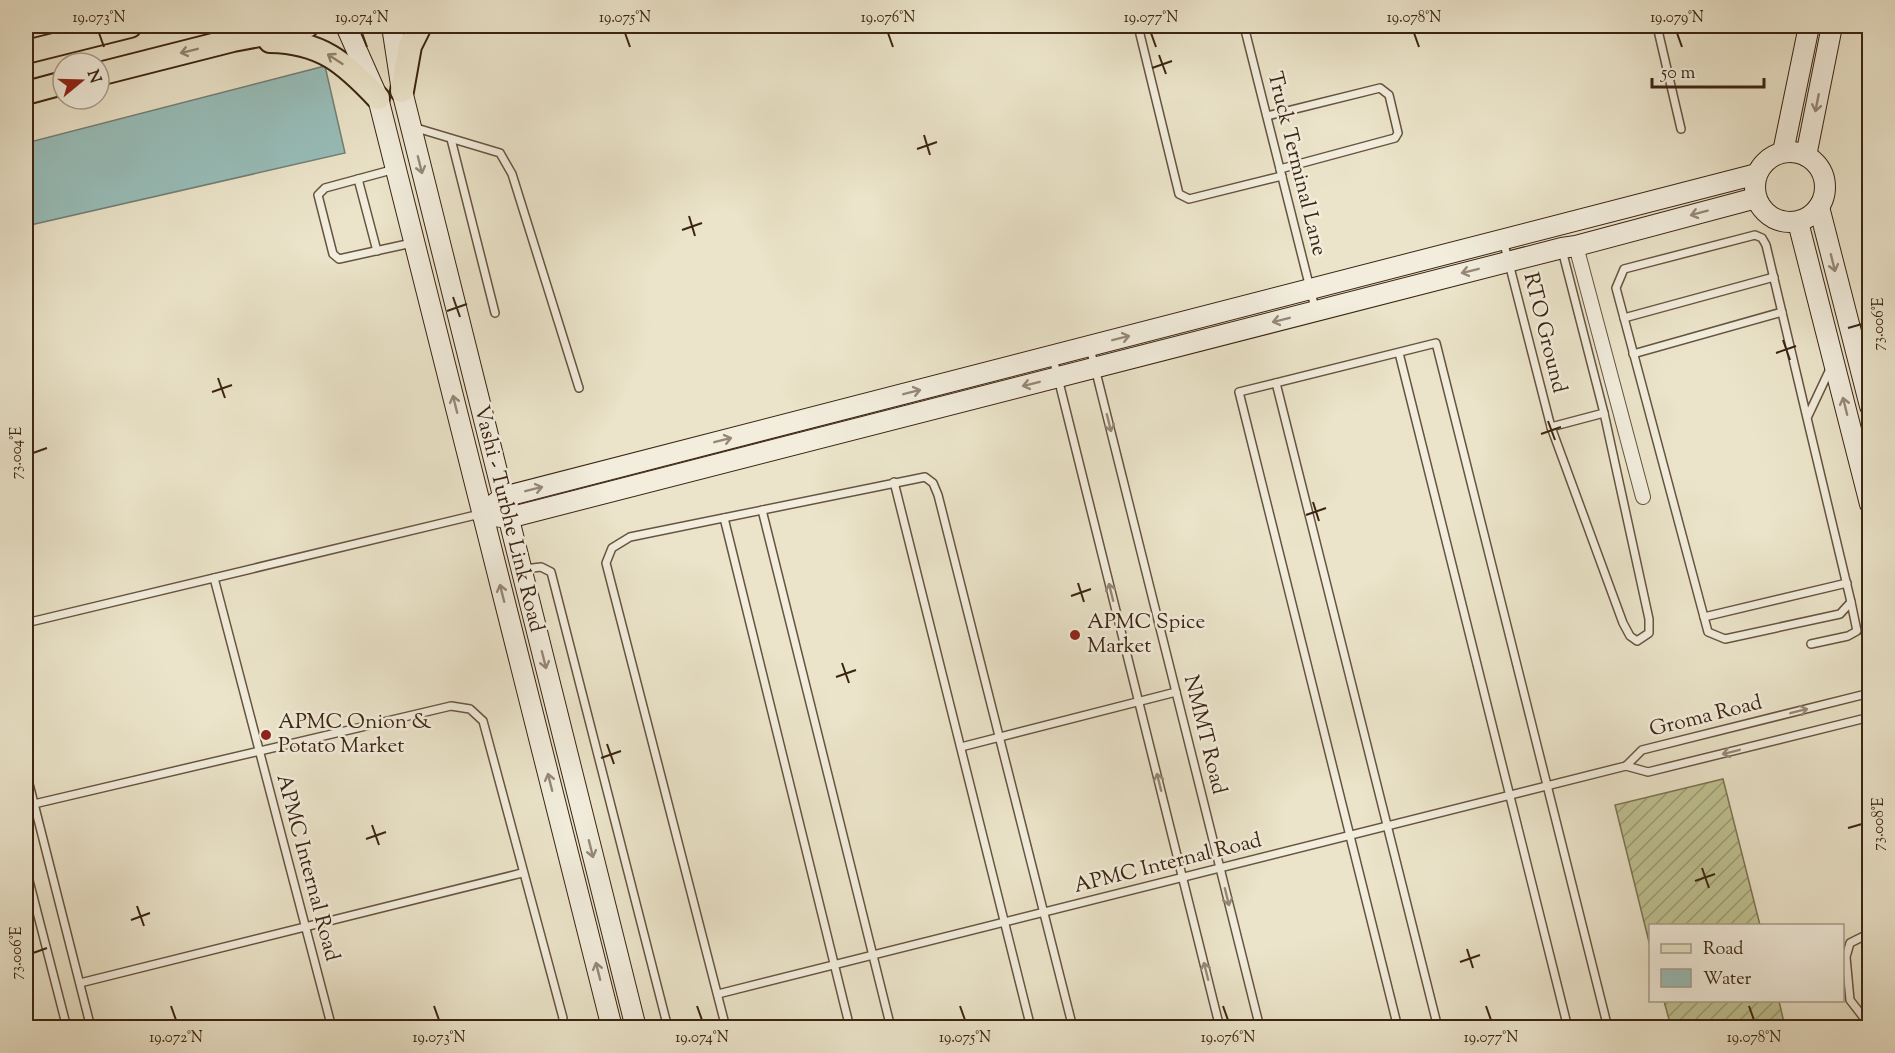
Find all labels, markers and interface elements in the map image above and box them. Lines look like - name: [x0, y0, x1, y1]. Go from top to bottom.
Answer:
- text: 19.073°N: [73, 8, 125, 29]
- text: 19.074°N: [335, 8, 389, 29]
- text: 19.075°N: [599, 8, 651, 29]
- text: 19.076°N: [861, 8, 915, 29]
- text: 19.077°N: [1124, 8, 1178, 29]
- text: 19.078°N: [1387, 8, 1441, 29]
- text: 19.079°N: [1650, 8, 1704, 29]
- one-way arrow: [179, 46, 198, 58]
- north arrow: [51, 51, 111, 111]
- scale bar: [1652, 51, 1764, 89]
- one-way arrow: [327, 52, 344, 64]
- text: 50 m: [1660, 61, 1696, 87]
- text: N: [80, 67, 106, 87]
- street label: Truck Terminal Lane: [1259, 69, 1333, 259]
- one-way arrow: [1811, 93, 1822, 113]
- one-way arrow: [415, 155, 426, 174]
- one-way arrow: [1690, 208, 1709, 219]
- one-way arrow: [1828, 254, 1840, 273]
- one-way arrow: [1461, 266, 1480, 278]
- street label: RTO Ground: [1515, 270, 1573, 396]
- text: 73.006°E: [1869, 297, 1890, 351]
- one-way arrow: [1272, 314, 1291, 326]
- one-way arrow: [1111, 331, 1130, 343]
- one-way arrow: [1022, 379, 1041, 390]
- one-way arrow: [902, 385, 921, 397]
- one-way arrow: [448, 394, 460, 413]
- one-way arrow: [1838, 397, 1850, 416]
- street label: Vashi - Turbhe Link Road: [465, 403, 551, 636]
- one-way arrow: [1104, 413, 1116, 432]
- text: 73.004°E: [7, 427, 28, 479]
- one-way arrow: [713, 434, 732, 446]
- one-way arrow: [524, 482, 543, 494]
- one-way arrow: [496, 583, 508, 602]
- one-way arrow: [1105, 583, 1117, 602]
- place label: APMC Spice Market: [1087, 608, 1205, 662]
- marker: APMC Spice Market: [1068, 628, 1082, 642]
- one-way arrow: [538, 650, 550, 669]
- street label: NMMT Road: [1175, 672, 1233, 798]
- street label: Groma Road: [1646, 688, 1766, 745]
- one-way arrow: [1789, 705, 1808, 716]
- place label: APMC Onion & Potato Market: [278, 708, 432, 762]
- marker: APMC Onion & Potato Market: [259, 728, 273, 742]
- one-way arrow: [1722, 746, 1741, 758]
- street label: APMC Internal Road: [268, 771, 346, 965]
- one-way arrow: [1152, 772, 1164, 791]
- one-way arrow: [544, 773, 555, 792]
- text: 73.008°E: [1869, 797, 1890, 851]
- street label: APMC Internal Road: [1071, 826, 1265, 902]
- one-way arrow: [586, 839, 598, 858]
- one-way arrow: [1222, 887, 1234, 906]
- legend: [1649, 924, 1844, 1002]
- text: 73.006°E: [7, 926, 28, 980]
- text: Road: [1703, 937, 1743, 963]
- one-way arrow: [591, 962, 603, 981]
- one-way arrow: [1199, 962, 1211, 981]
- text: Water: [1703, 967, 1752, 993]
- text: 19.072°N: [149, 1028, 203, 1049]
- text: 19.073°N: [413, 1028, 465, 1049]
- text: 19.074°N: [675, 1028, 729, 1049]
- text: 19.075°N: [939, 1028, 991, 1049]
- text: 19.076°N: [1201, 1028, 1255, 1049]
- text: 19.077°N: [1464, 1028, 1518, 1049]
- text: 19.078°N: [1727, 1028, 1781, 1049]

